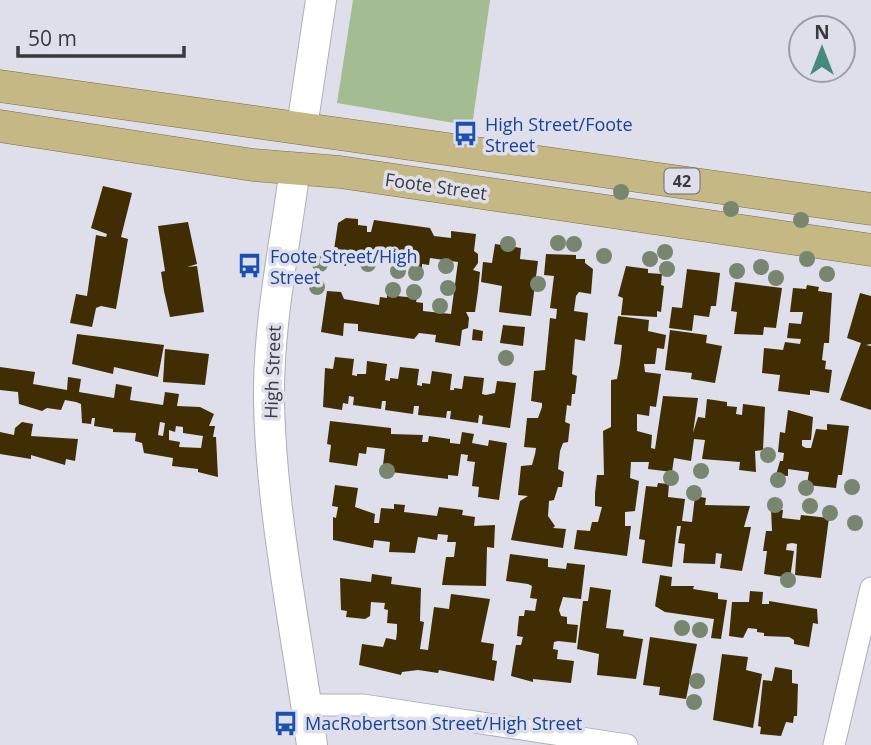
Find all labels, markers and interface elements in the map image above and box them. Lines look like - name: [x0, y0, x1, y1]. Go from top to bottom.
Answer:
- scale bar: [18, 14, 184, 58]
- north arrow: [787, 14, 857, 84]
- text: N: [814, 19, 830, 45]
- text: 50 m: [28, 24, 77, 52]
- place label: High Street/Foote Street: [485, 112, 633, 157]
- bus stop icon: High Street/Foote Street: [451, 120, 479, 148]
- street label: Foote Street: [384, 167, 488, 205]
- road number: 42: [664, 168, 700, 194]
- place label: Foote Street/High Street: [270, 244, 418, 289]
- bus stop icon: Foote Street/High Street: [236, 252, 264, 280]
- street label: High Street: [258, 325, 286, 419]
- bus stop icon: MacRobertson Street/High Street: [271, 709, 299, 737]
- place label: MacRobertson Street/High Street: [305, 711, 582, 735]

